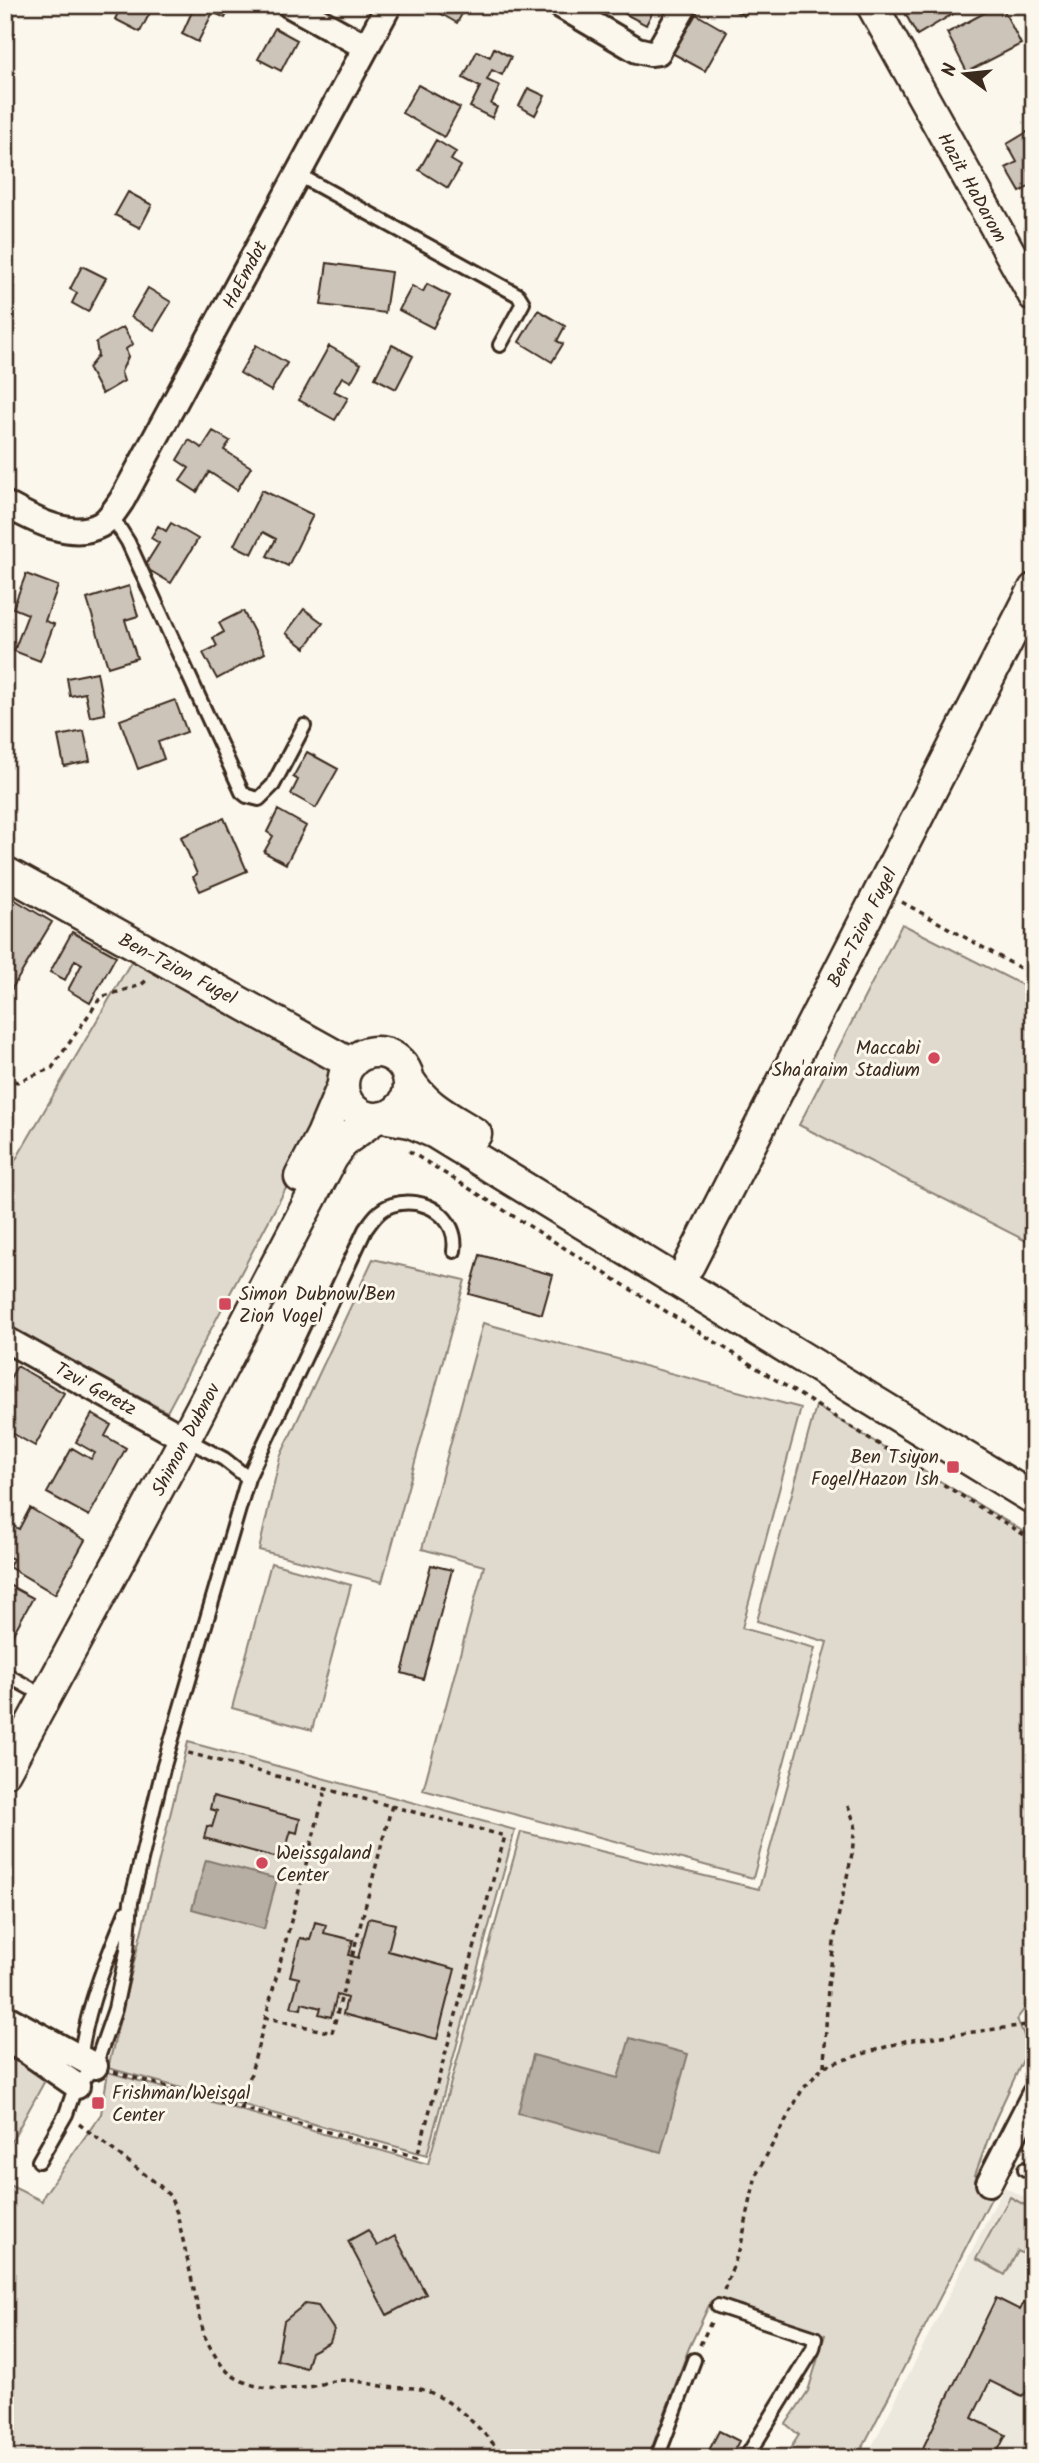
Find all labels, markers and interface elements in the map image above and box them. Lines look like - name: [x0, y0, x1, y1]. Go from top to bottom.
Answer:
- north arrow: [930, 38, 1000, 108]
- text: N: [934, 60, 967, 80]
- street label: Hazit HaDarom: [928, 127, 1014, 249]
- street label: HaEmdot: [215, 235, 277, 314]
- street label: Ben-Tzion Fugel: [820, 863, 906, 993]
- street label: Ben-Tzion Fugel: [113, 926, 242, 1014]
- place label: Maccabi Sha'araim Stadium: [772, 1034, 921, 1086]
- marker: Maccabi Sha'araim Stadium: [926, 1050, 942, 1066]
- place label: Simon Dubnow/Ben Zion Vogel: [239, 1280, 396, 1332]
- marker: Simon Dubnow/Ben Zion Vogel: [217, 1296, 233, 1312]
- street label: Tzvi Geretz: [49, 1355, 141, 1425]
- street label: Shimon Dubnov: [144, 1377, 230, 1502]
- place label: Ben Tsiyon Fogel/Hazon Ish: [811, 1443, 939, 1495]
- marker: Ben Tsiyon Fogel/Hazon Ish: [945, 1459, 961, 1475]
- place label: Weissgaland Center: [276, 1839, 372, 1891]
- marker: Weissgaland Center: [254, 1855, 270, 1871]
- place label: Frishman/Weisgal Center: [112, 2079, 251, 2131]
- marker: Frishman/Weisgal Center: [90, 2095, 106, 2111]

